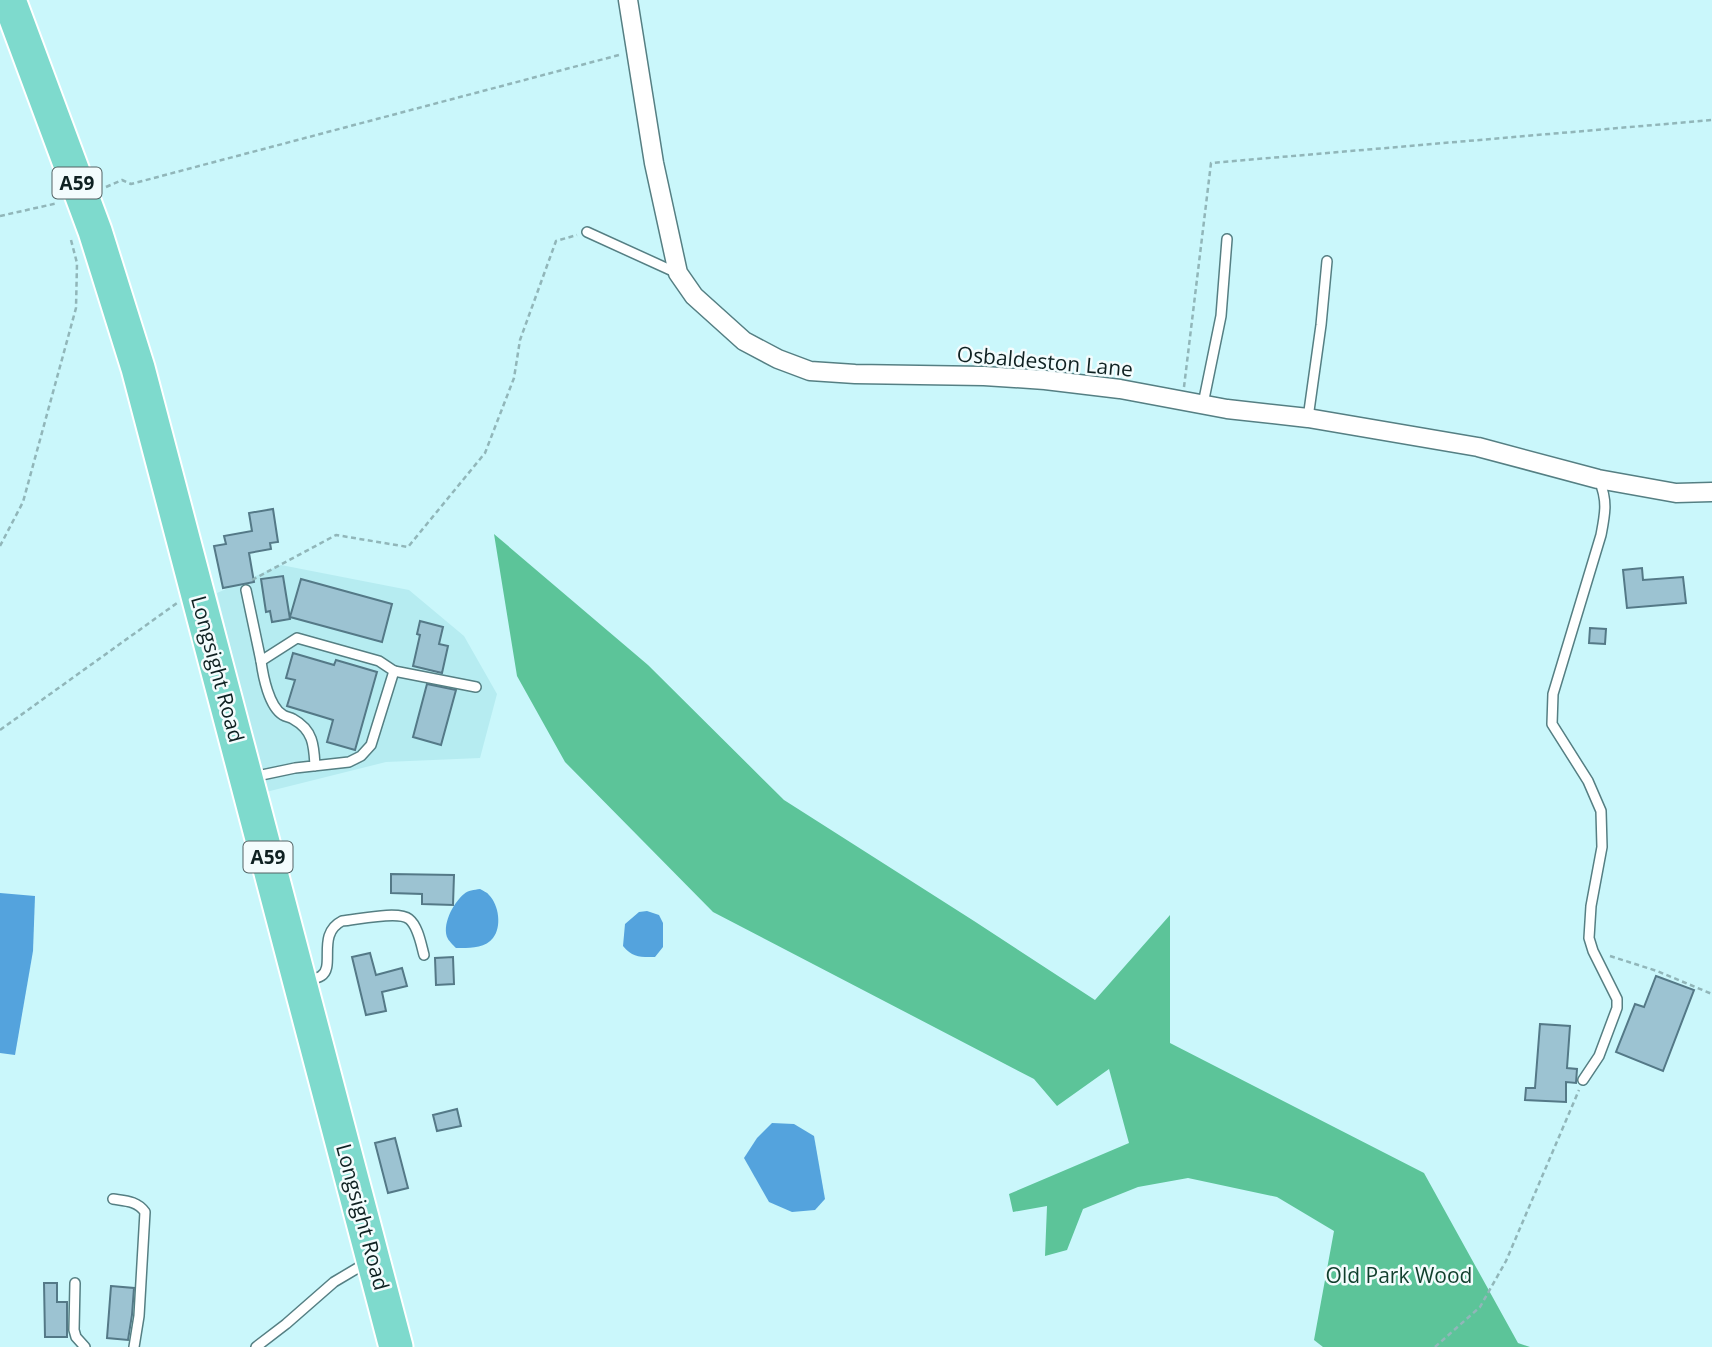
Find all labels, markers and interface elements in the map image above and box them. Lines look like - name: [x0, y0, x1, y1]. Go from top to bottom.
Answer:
- road number: A59: [52, 168, 102, 198]
- street label: Osbaldeston Lane: [956, 339, 1134, 383]
- street label: Longsight Road: [185, 593, 251, 745]
- road number: A59: [244, 842, 292, 872]
- street label: Longsight Road: [330, 1141, 396, 1293]
- park label: Old Park Wood: [1326, 1261, 1472, 1289]

